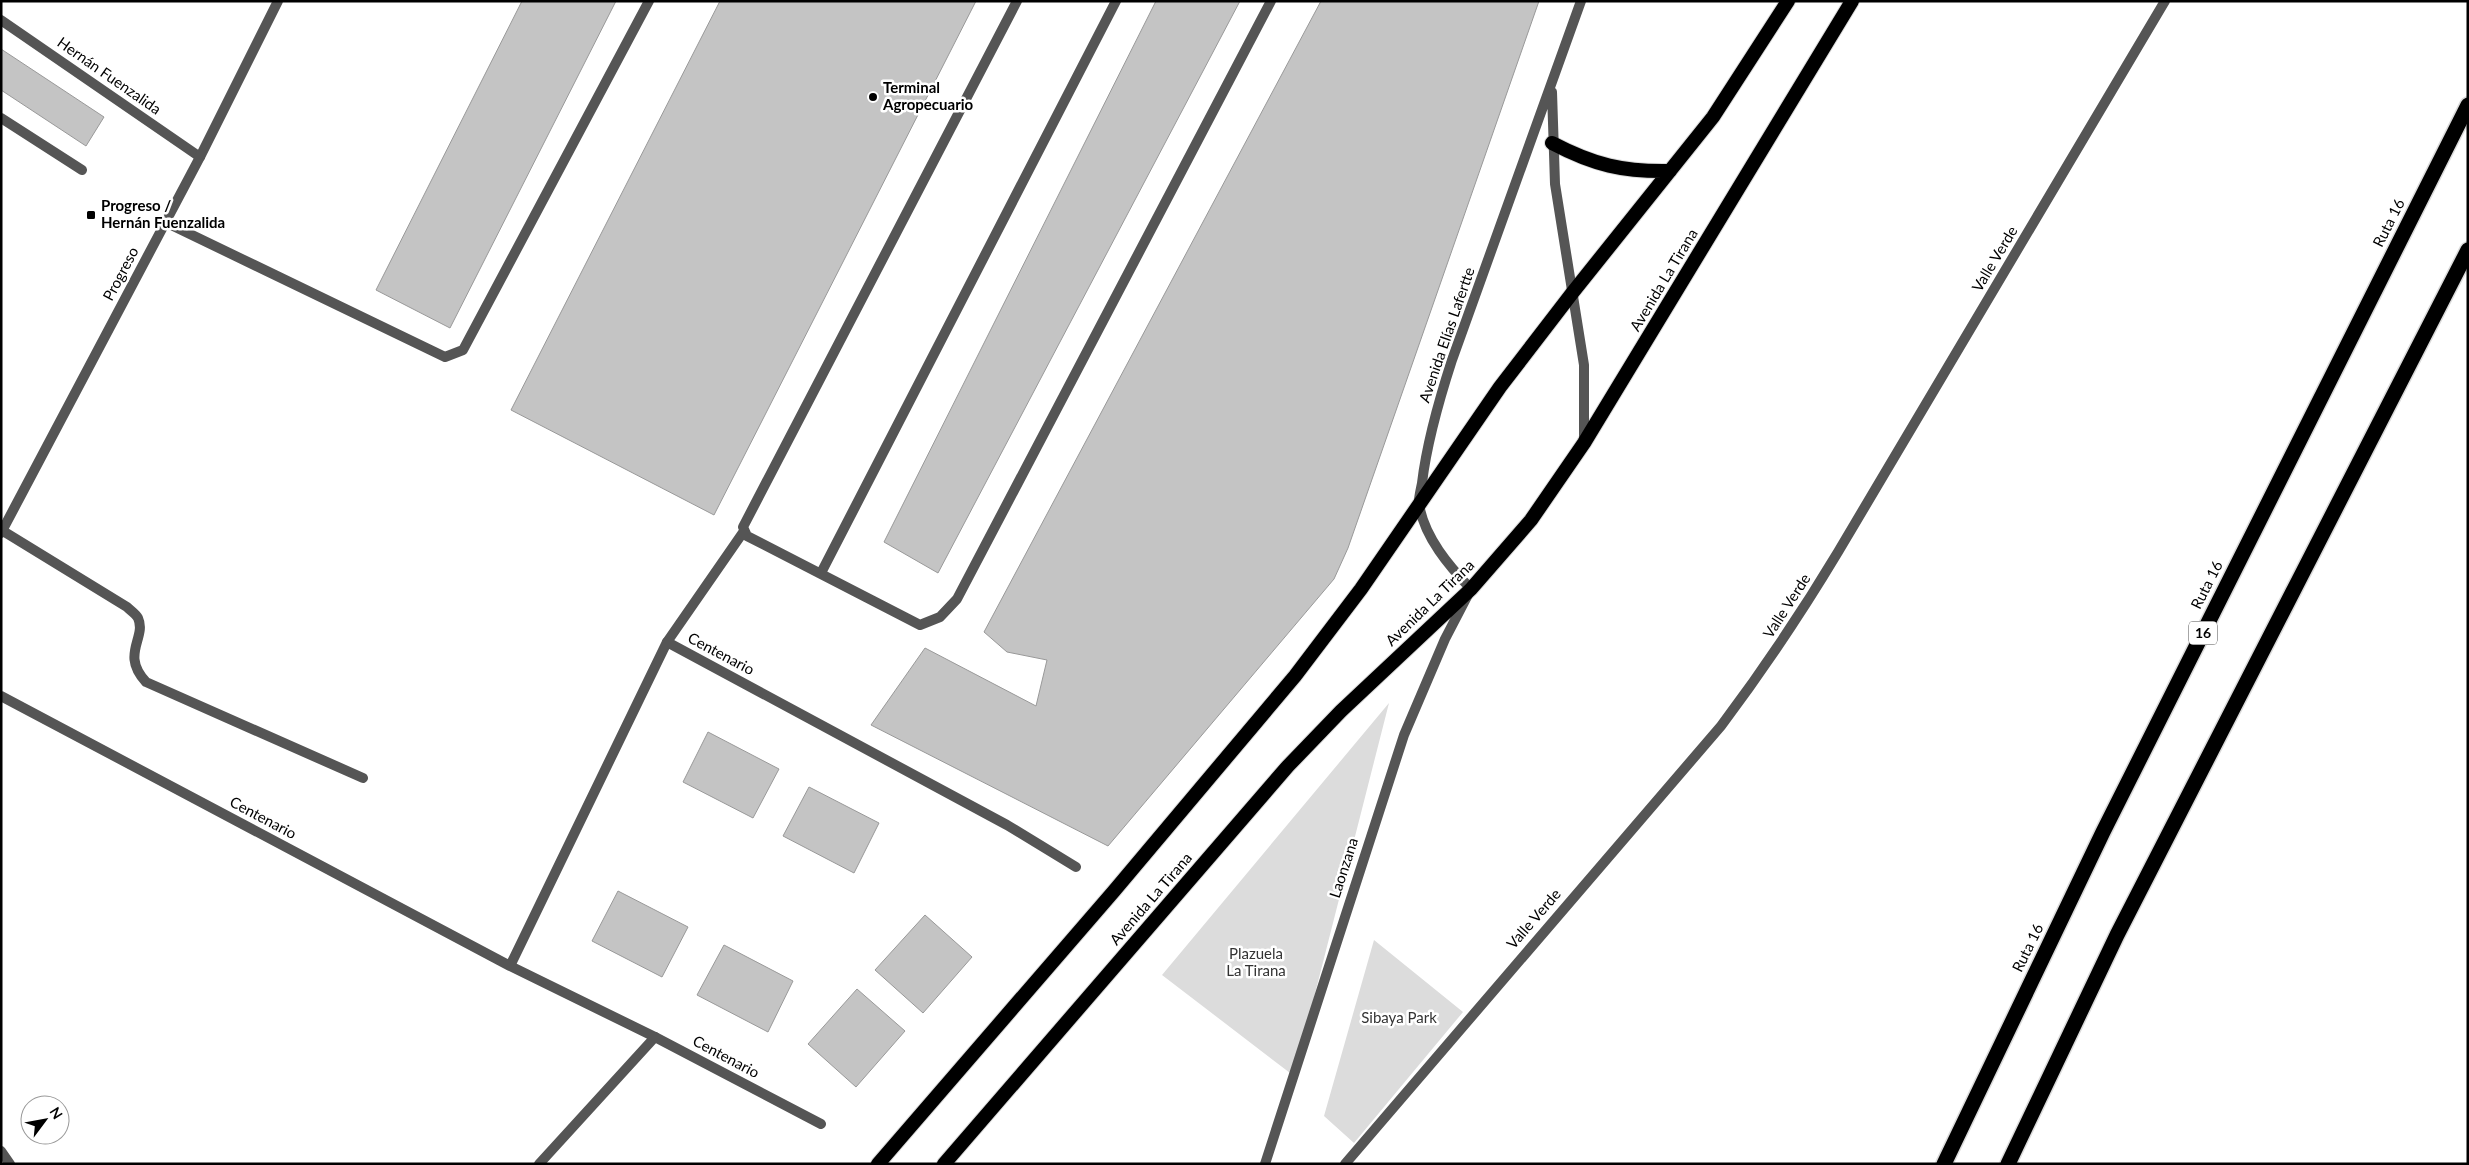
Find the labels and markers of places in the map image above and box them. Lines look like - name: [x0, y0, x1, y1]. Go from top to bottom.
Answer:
- place label: Terminal Agropecuario: [882, 78, 974, 113]
- marker: Terminal Agropecuario: [867, 91, 879, 103]
- place label: Progreso / Hernán Fuenzalida: [101, 196, 225, 231]
- marker: Progreso / Hernán Fuenzalida: [85, 209, 97, 221]

